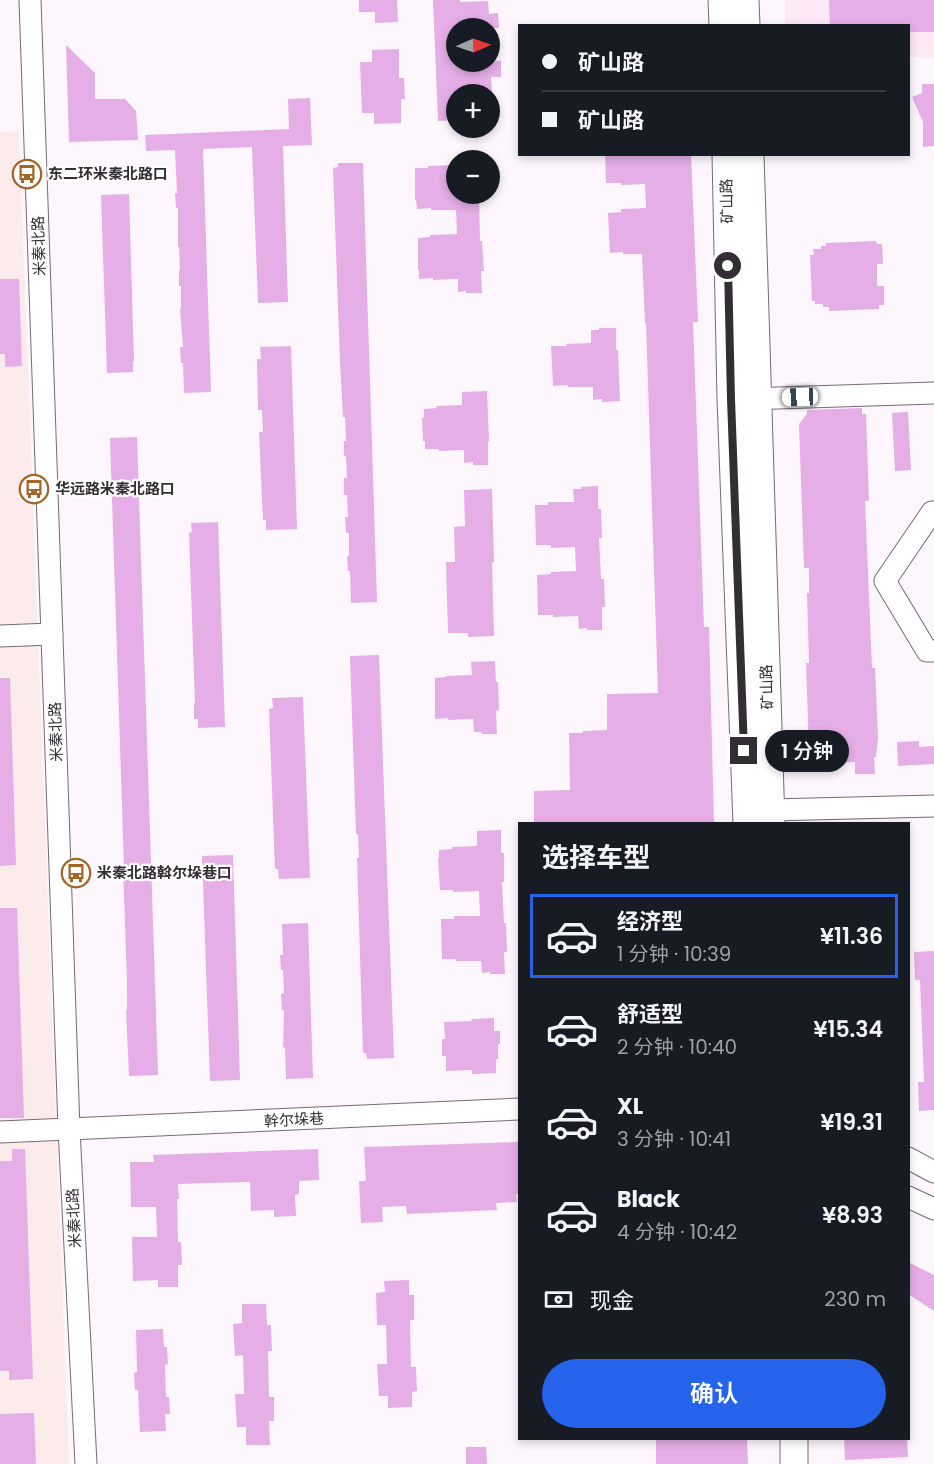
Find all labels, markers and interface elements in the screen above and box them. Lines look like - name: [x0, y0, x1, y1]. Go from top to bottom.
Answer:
- north arrow: [446, 18, 500, 72]
- map controls: [446, 18, 500, 204]
- text: 矿山路: [578, 47, 644, 78]
- button: +: [446, 84, 500, 138]
- text: 矿山路: [578, 105, 644, 136]
- button: −: [446, 150, 500, 204]
- bus stop icon: 东二环米秦北路口: [11, 158, 43, 190]
- place label: 东二环米秦北路口: [48, 163, 168, 184]
- street label: 矿山路: [716, 178, 737, 224]
- street label: 米秦北路: [27, 216, 50, 276]
- route start: [714, 252, 741, 279]
- car: [782, 387, 818, 407]
- bus stop icon: 华远路米秦北路口: [18, 473, 50, 505]
- place label: 华远路米秦北路口: [55, 478, 175, 499]
- street label: 矿山路: [755, 664, 778, 710]
- street label: 米秦北路: [44, 702, 67, 762]
- callout: 1 分钟: [765, 730, 849, 772]
- route end: [730, 737, 757, 764]
- text: 1 分钟: [781, 737, 833, 765]
- text: 选择车型: [542, 839, 650, 876]
- bus stop icon: 米秦北路斡尔垛巷口: [60, 857, 92, 889]
- place label: 米秦北路斡尔垛巷口: [97, 862, 232, 883]
- text: 经济型: [617, 906, 683, 937]
- icon: car: [545, 909, 599, 963]
- text: ¥11.36: [820, 921, 883, 952]
- text: 1 分钟 · 10:39: [617, 940, 731, 968]
- text: 舒适型: [617, 999, 683, 1030]
- icon: car: [545, 1002, 599, 1056]
- text: ¥15.34: [813, 1014, 883, 1045]
- text: 2 分钟 · 10:40: [617, 1033, 737, 1061]
- text: XL: [617, 1091, 643, 1122]
- icon: car: [545, 1095, 599, 1149]
- street label: 幹尔垛巷: [263, 1107, 324, 1132]
- text: ¥19.31: [820, 1107, 883, 1138]
- text: 3 分钟 · 10:41: [617, 1125, 731, 1153]
- text: Black: [617, 1184, 680, 1215]
- street label: 米秦北路: [61, 1188, 86, 1249]
- icon: car: [545, 1188, 599, 1242]
- text: ¥8.93: [822, 1200, 883, 1231]
- text: 4 分钟 · 10:42: [617, 1218, 737, 1246]
- icon: cash: [542, 1283, 575, 1316]
- text: 现金: [590, 1285, 634, 1316]
- text: 230 m: [824, 1285, 886, 1313]
- button: 确认: [542, 1359, 886, 1428]

